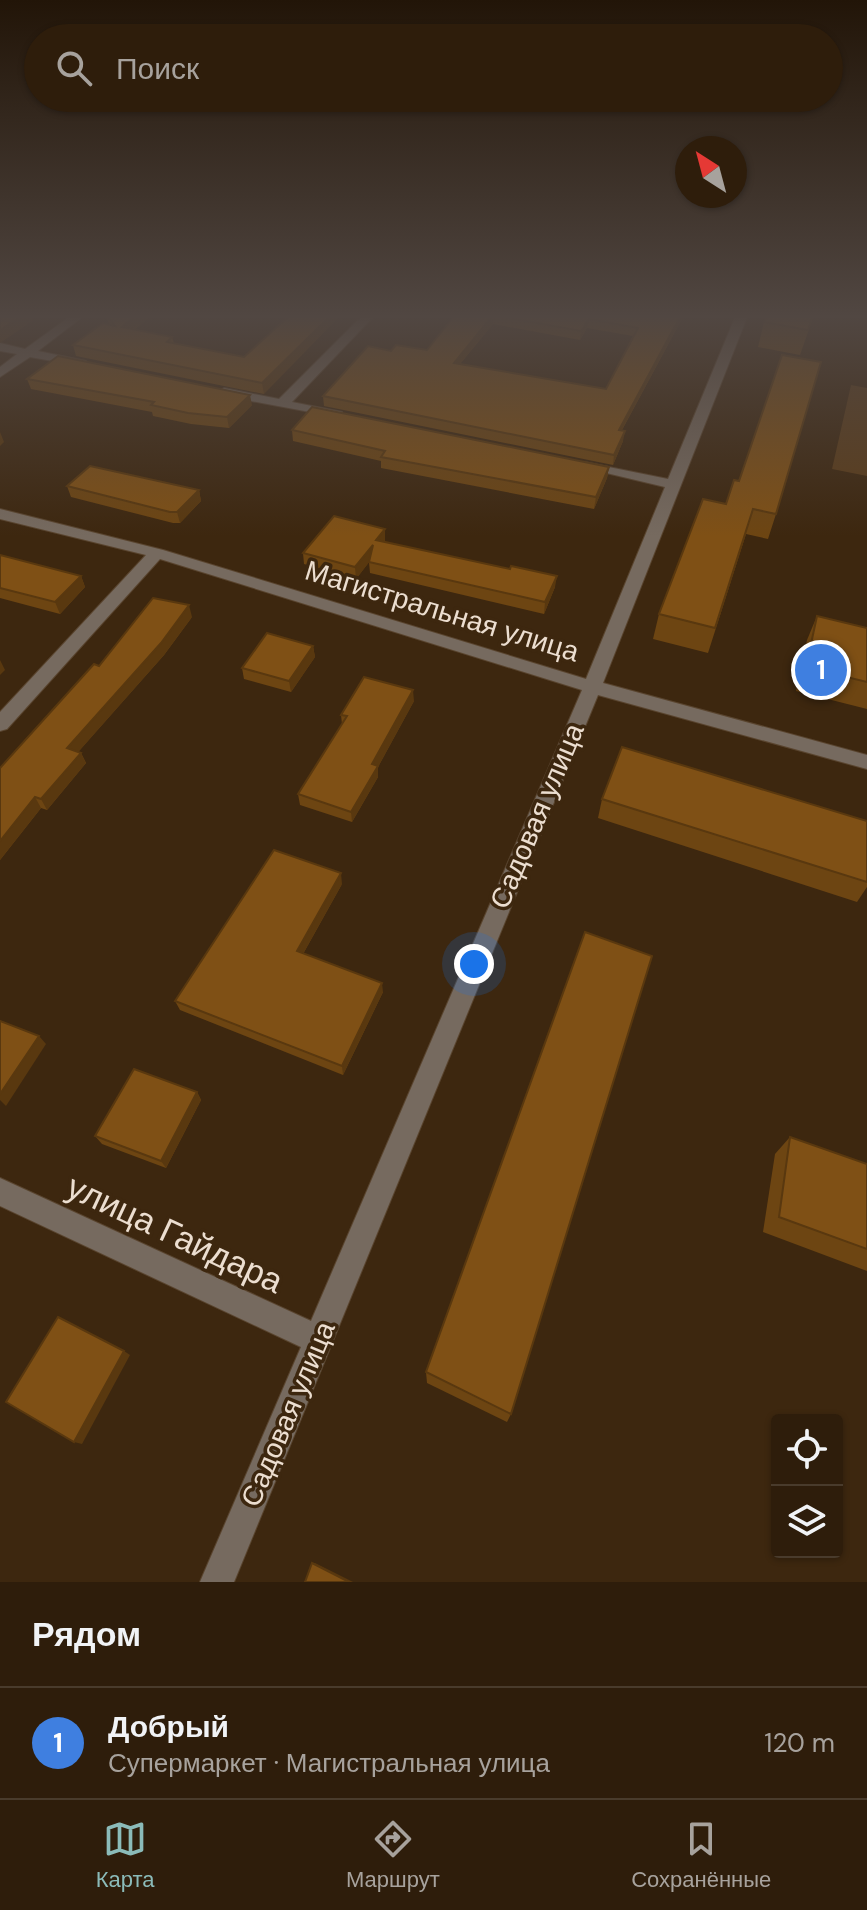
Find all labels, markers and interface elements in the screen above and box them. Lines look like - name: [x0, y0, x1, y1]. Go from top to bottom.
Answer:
- search box: [24, 24, 843, 112]
- icon: search: [52, 46, 96, 90]
- text: Поиск: [116, 49, 199, 88]
- north arrow: [675, 136, 747, 208]
- street label: Магистральная улица: [301, 552, 584, 670]
- pin: 1: [795, 640, 847, 700]
- street label: Садовая улица: [481, 717, 593, 914]
- your location: [454, 944, 494, 984]
- street label: улица Гайдара: [60, 1164, 290, 1304]
- street label: Садовая улица: [232, 1315, 344, 1512]
- map controls: [771, 1414, 843, 1558]
- button: locate: [771, 1414, 843, 1486]
- button: layers: [771, 1486, 843, 1558]
- text: Рядом: [32, 1612, 141, 1657]
- text: Добрый: [108, 1707, 229, 1746]
- text: 1: [53, 1726, 63, 1760]
- text: 120 m: [764, 1726, 835, 1760]
- text: Супермаркет · Магистральная улица: [108, 1746, 550, 1780]
- tab: Карта: [96, 1817, 155, 1894]
- tab: Маршрут: [346, 1817, 440, 1894]
- tab: Сохранённые: [631, 1817, 771, 1894]

